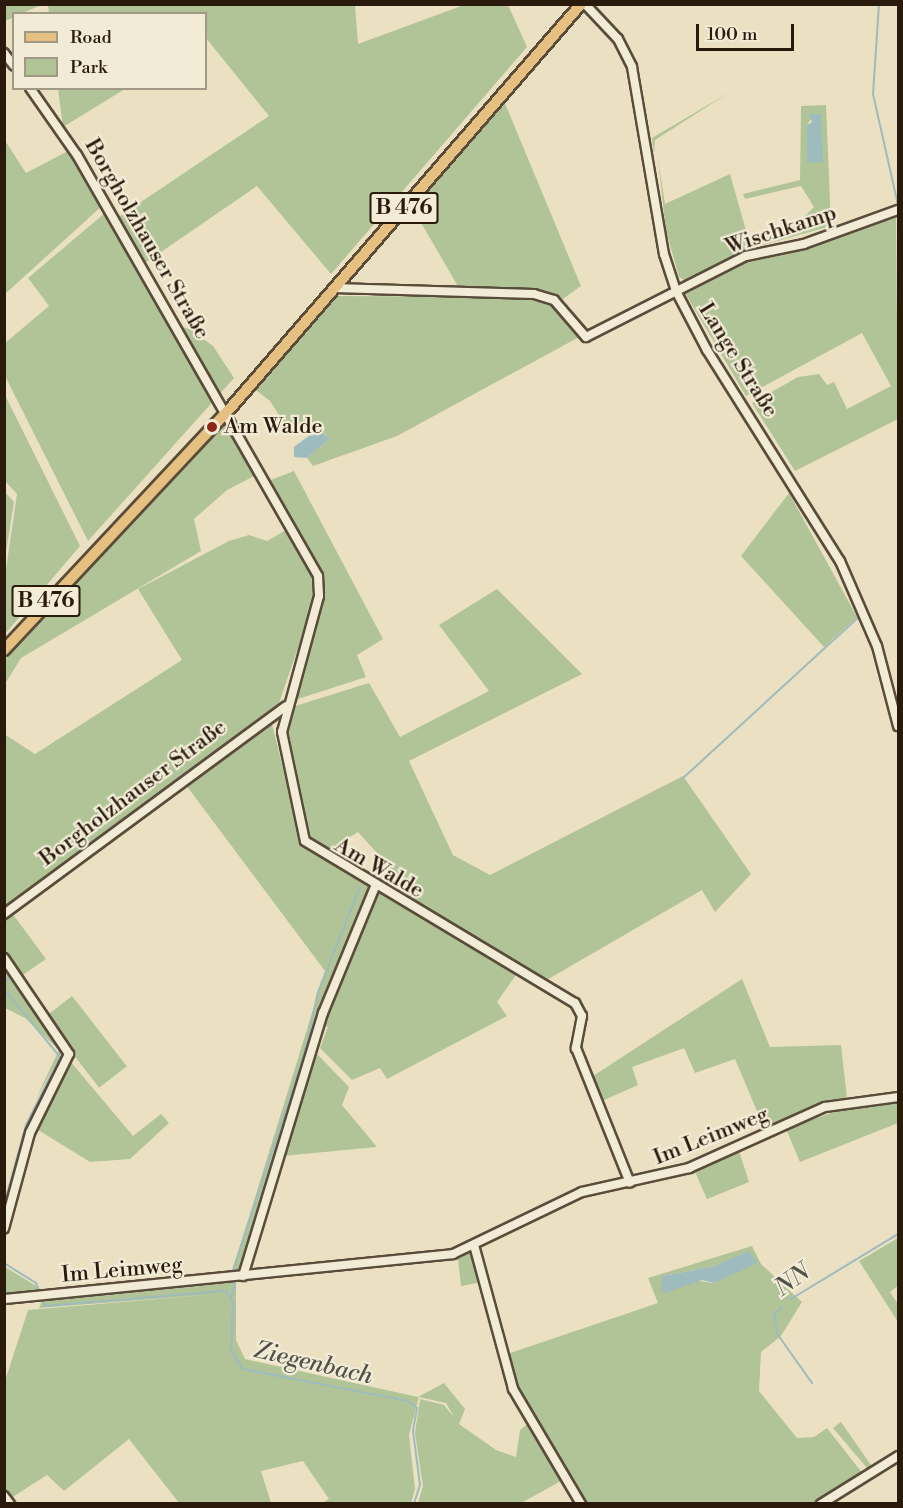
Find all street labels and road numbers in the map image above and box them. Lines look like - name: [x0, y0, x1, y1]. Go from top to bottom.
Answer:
- street label: Borgholzhauser Straße: [79, 134, 215, 344]
- road number: B 476: [370, 190, 438, 226]
- street label: Wischkamp: [722, 200, 840, 260]
- street label: Lange Straße: [692, 298, 784, 422]
- road number: B 476: [12, 583, 80, 619]
- street label: Borgholzhauser Straße: [34, 714, 232, 872]
- street label: Am Walde: [330, 832, 428, 904]
- street label: Im Leimweg: [650, 1101, 772, 1171]
- street label: Im Leimweg: [60, 1252, 184, 1288]

